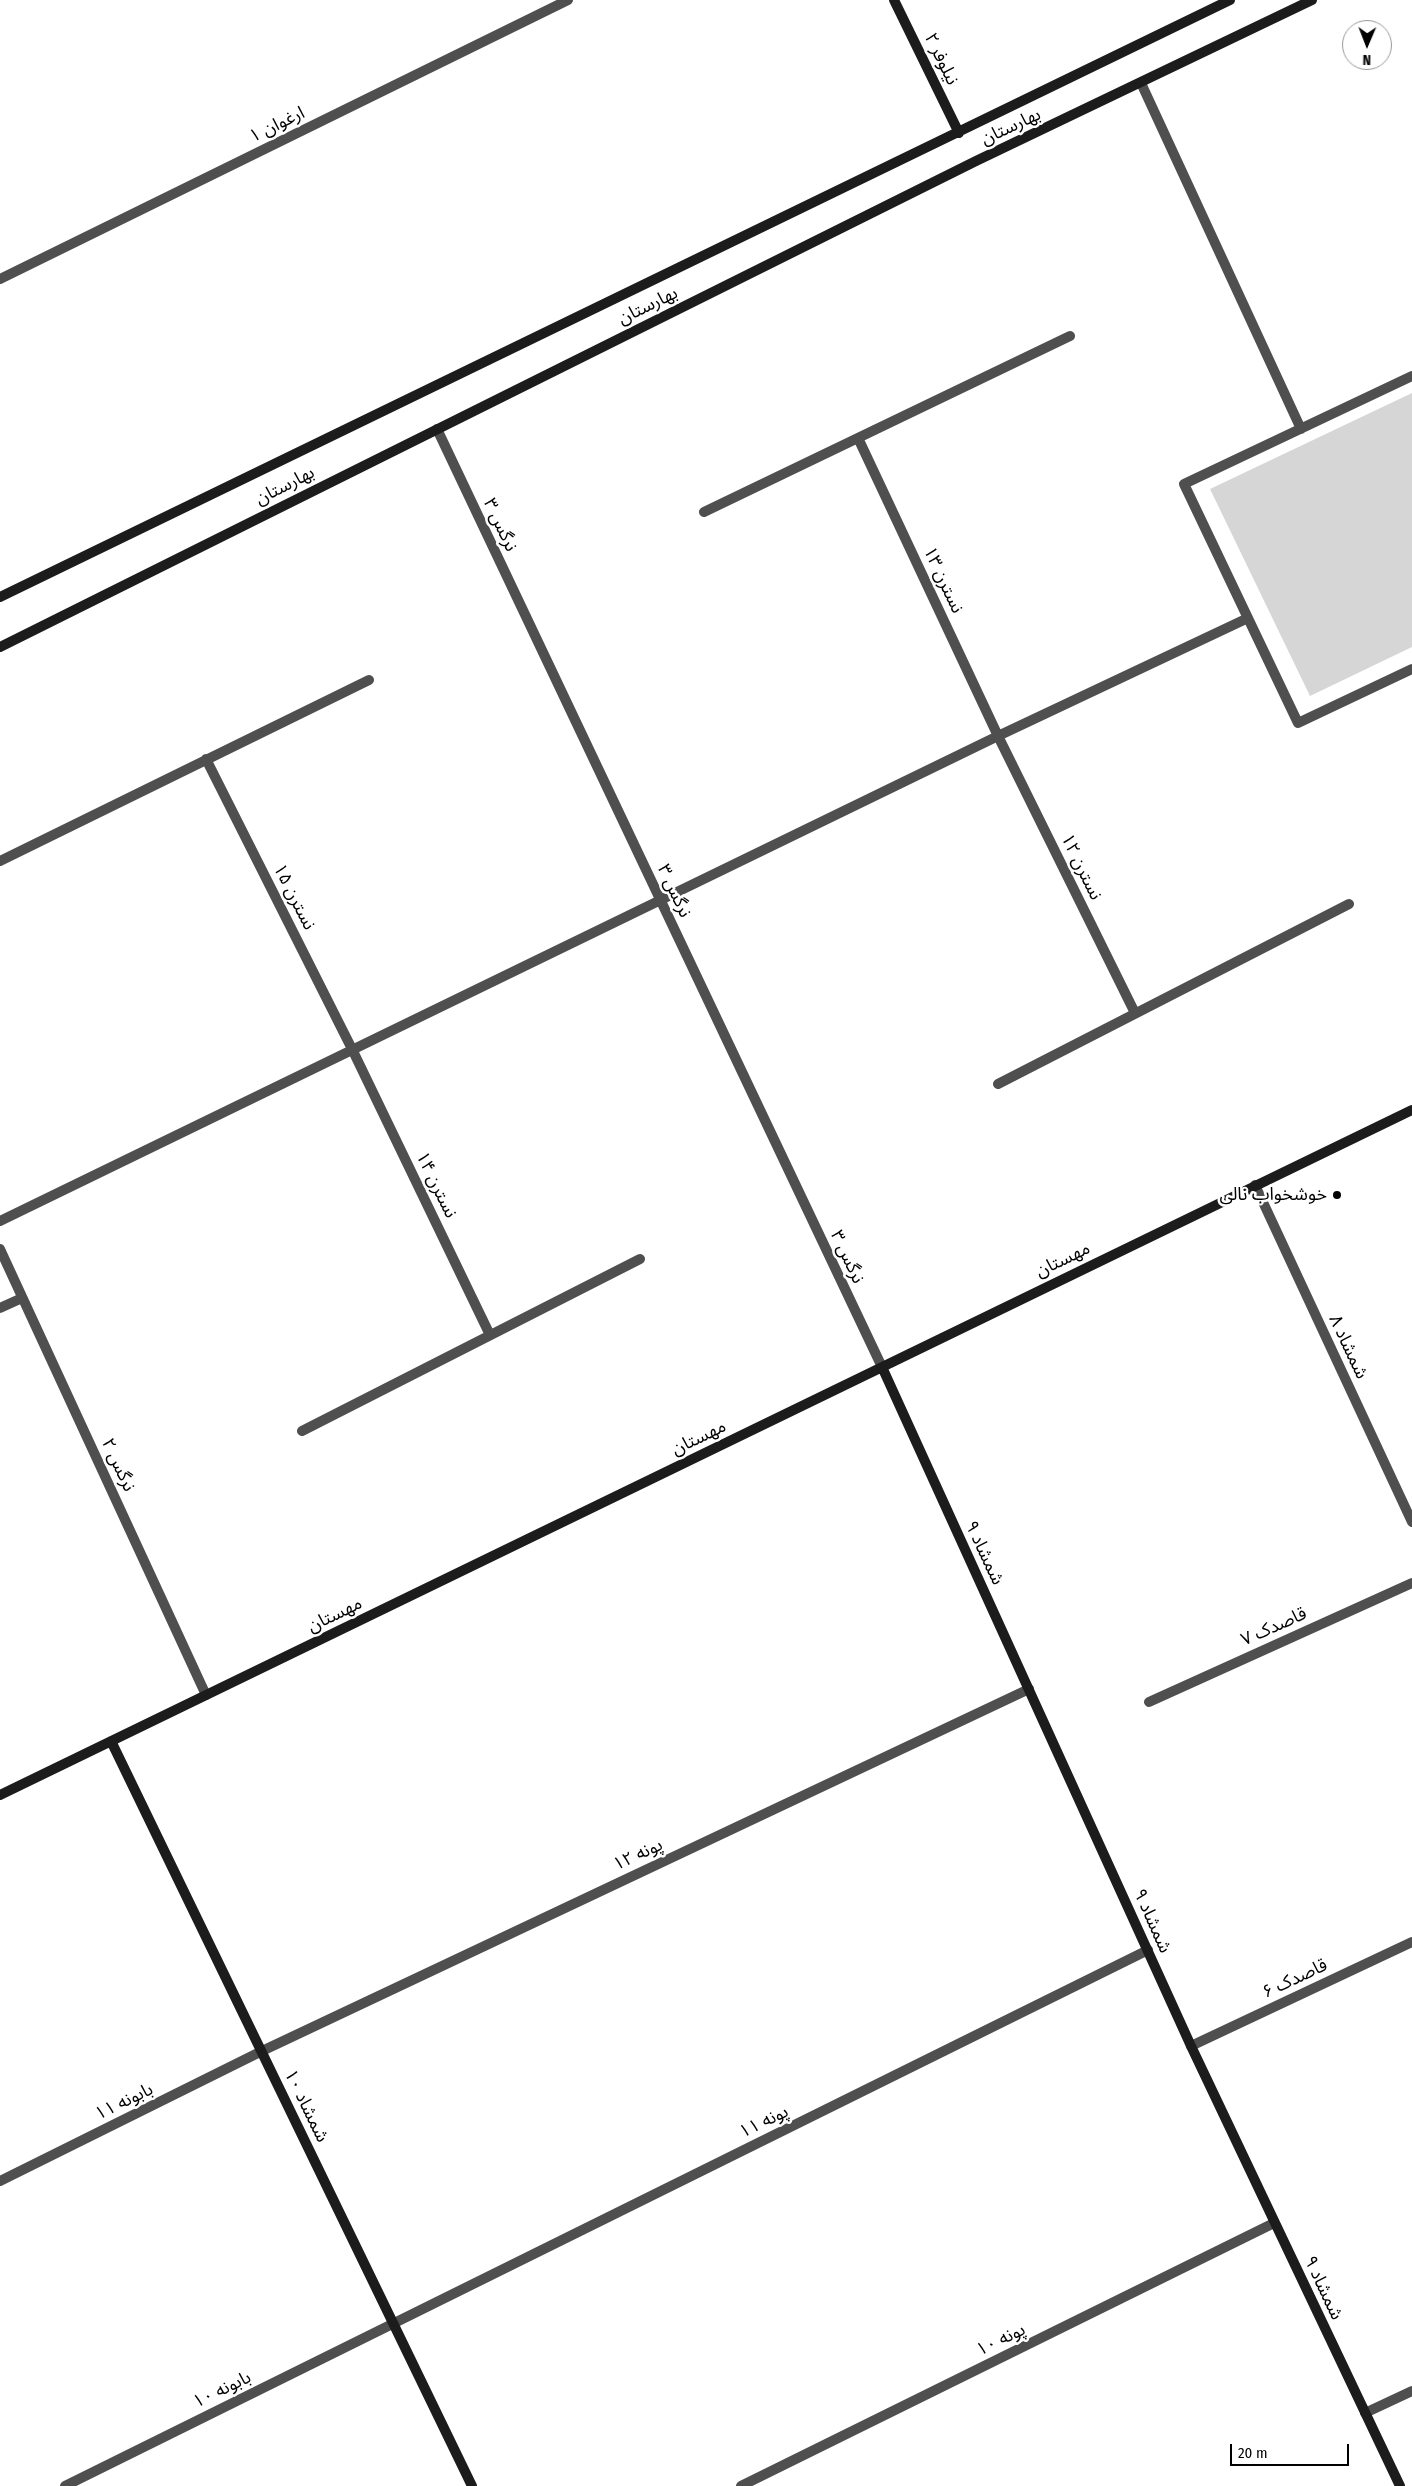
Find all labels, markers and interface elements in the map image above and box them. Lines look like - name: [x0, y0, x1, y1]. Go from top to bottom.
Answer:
- north arrow: [1342, 20, 1392, 70]
- street label: نیلوفر ۲: [919, 29, 963, 89]
- text: N: [1362, 51, 1371, 68]
- street label: ارغوان ۱: [246, 102, 308, 148]
- street label: بهارستان: [978, 104, 1044, 150]
- street label: بهارستان: [615, 282, 681, 330]
- street label: بهارستان: [252, 462, 318, 510]
- street label: نرگس ۳: [478, 495, 522, 555]
- street label: نسترن ۱۳: [918, 543, 968, 617]
- street label: نسترن ۱۲: [1056, 830, 1106, 904]
- street label: نسترن ۱۵: [268, 860, 320, 934]
- street label: نرگس ۳: [652, 861, 696, 921]
- street label: نسترن ۱۴: [411, 1148, 461, 1222]
- place label: خوشخواب نالی: [1219, 1184, 1327, 1206]
- marker: خوشخواب نالی: [1331, 1189, 1343, 1201]
- street label: نرگس ۳: [825, 1227, 869, 1287]
- street label: مهستان: [1032, 1238, 1094, 1282]
- street label: شمشاد ۸: [1324, 1312, 1372, 1382]
- street label: مهستان: [668, 1416, 730, 1460]
- street label: نرگس ۲: [96, 1435, 140, 1495]
- street label: شمشاد ۹: [960, 1518, 1008, 1588]
- street label: مهستان: [304, 1593, 366, 1637]
- street label: قاصدک ۷: [1238, 1603, 1310, 1651]
- street label: پونه ۱۲: [610, 1834, 666, 1876]
- street label: شمشاد ۹: [1128, 1885, 1176, 1957]
- street label: قاصدک ۶: [1259, 1955, 1331, 2003]
- street label: شمشاد ۱۰: [279, 2066, 333, 2146]
- street label: بابونه ۱۱: [91, 2079, 157, 2125]
- street label: پونه ۱۱: [736, 2101, 792, 2143]
- street label: شمشاد ۹: [1299, 2253, 1347, 2323]
- street label: پونه ۱۰: [973, 2319, 1029, 2361]
- street label: بابونه ۱۰: [189, 2367, 255, 2413]
- scale bar: [1232, 2434, 1351, 2466]
- text: 20 m: [1238, 2444, 1268, 2462]

